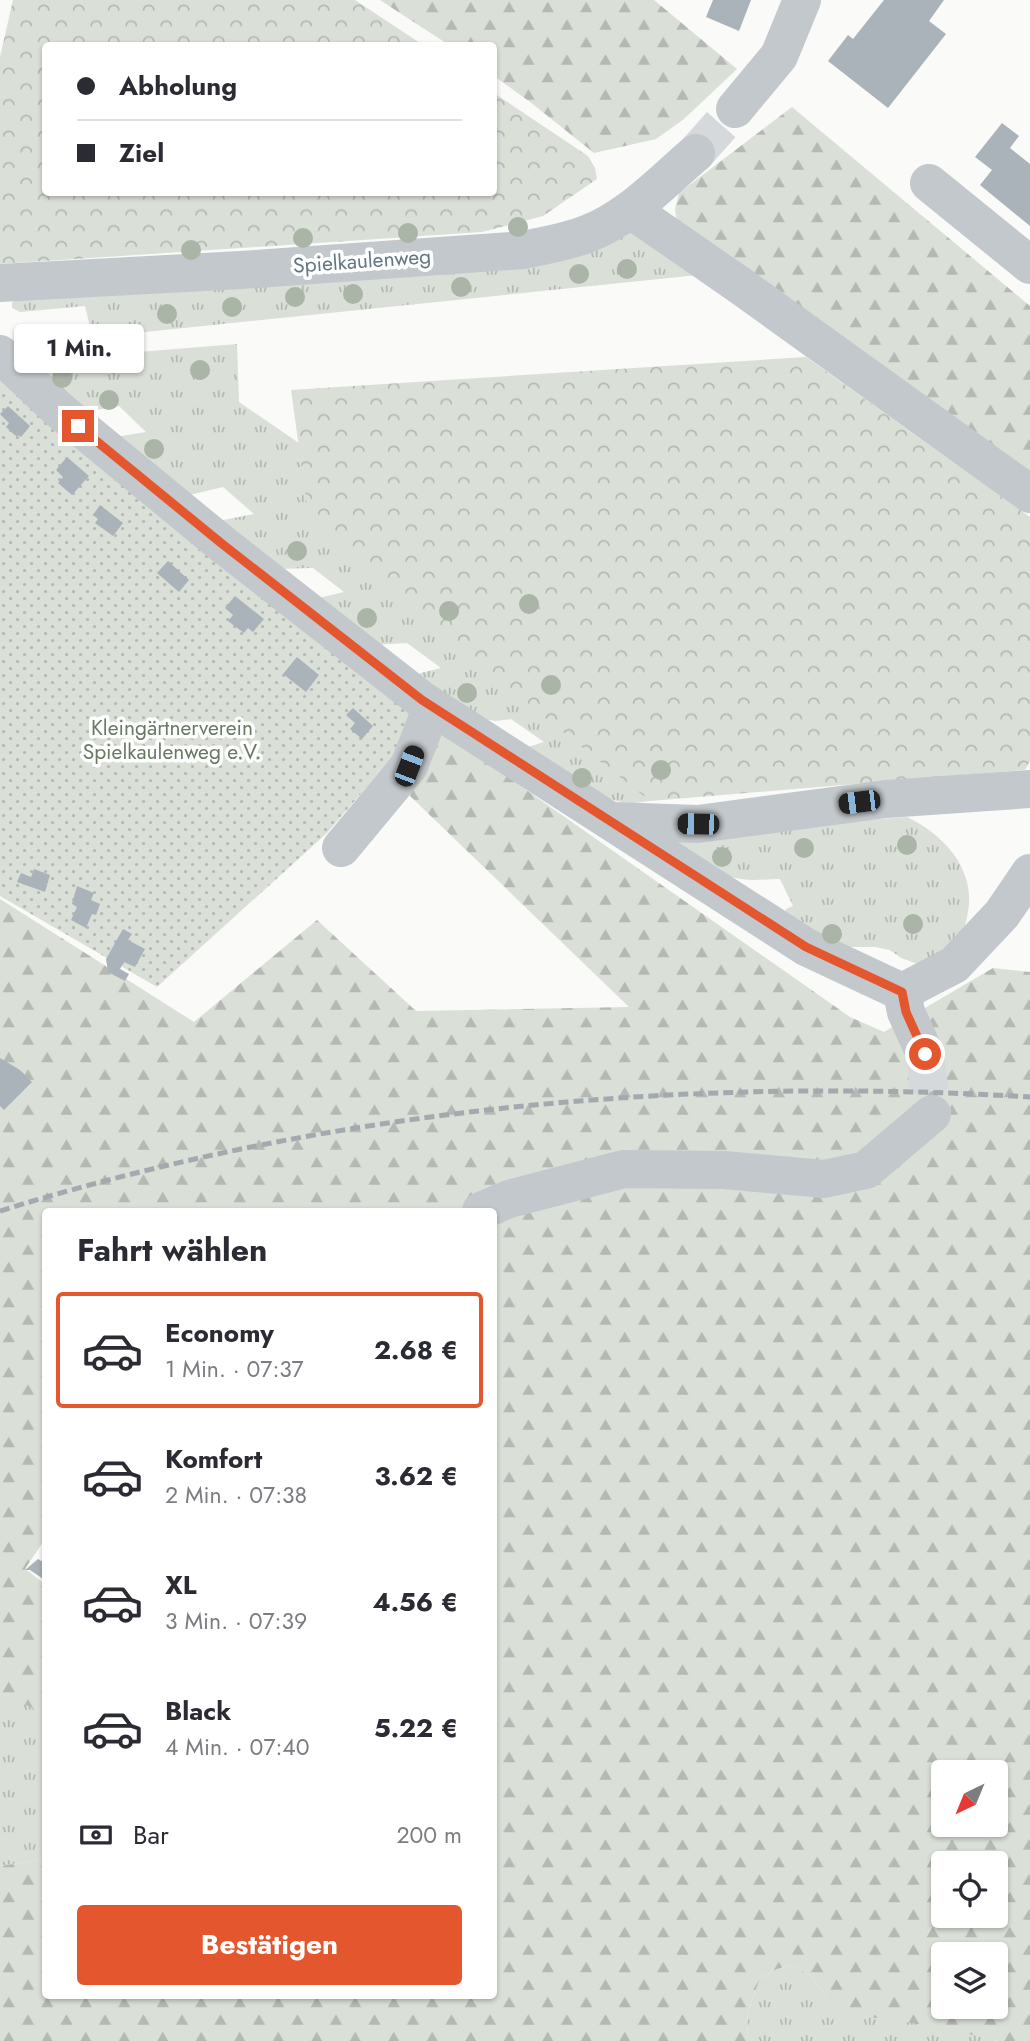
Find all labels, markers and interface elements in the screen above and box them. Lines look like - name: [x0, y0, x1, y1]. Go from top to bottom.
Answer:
- text: Abholung: [119, 67, 237, 105]
- text: Ziel: [119, 134, 164, 172]
- street label: Spielkaulenweg: [292, 241, 432, 281]
- callout: 1 Min.: [13, 324, 143, 374]
- text: 1 Min.: [46, 331, 112, 365]
- route end: [62, 410, 94, 442]
- park label: Kleingärtnerverein Spielkaulenweg e.V.: [83, 713, 261, 767]
- car: [392, 743, 427, 789]
- car: [837, 789, 882, 815]
- car: [677, 813, 720, 835]
- route start: [909, 1038, 941, 1070]
- text: Fahrt wählen: [77, 1227, 267, 1273]
- text: Economy: [165, 1314, 274, 1352]
- icon: car: [81, 1319, 144, 1382]
- text: 2.68 €: [374, 1331, 458, 1369]
- text: 1 Min. · 07:37: [165, 1352, 304, 1386]
- text: Komfort: [165, 1440, 262, 1478]
- icon: car: [81, 1445, 144, 1508]
- text: 3.62 €: [375, 1457, 458, 1495]
- text: 2 Min. · 07:38: [165, 1478, 307, 1512]
- text: XL: [165, 1566, 197, 1604]
- icon: car: [81, 1571, 144, 1634]
- text: 4.56 €: [372, 1583, 458, 1621]
- text: 3 Min. · 07:39: [165, 1604, 307, 1638]
- text: Black: [165, 1692, 231, 1730]
- icon: car: [81, 1697, 144, 1760]
- text: 5.22 €: [374, 1709, 458, 1747]
- text: 4 Min. · 07:40: [165, 1730, 310, 1764]
- north arrow: [931, 1760, 1008, 1838]
- map controls: [931, 1760, 1008, 2019]
- icon: cash: [77, 1816, 115, 1854]
- text: Bar: [133, 1816, 169, 1854]
- text: 200 m: [396, 1818, 462, 1852]
- button: locate: [931, 1851, 1008, 1928]
- button: Bestätigen: [77, 1905, 462, 1985]
- button: layers: [931, 1942, 1008, 2019]

